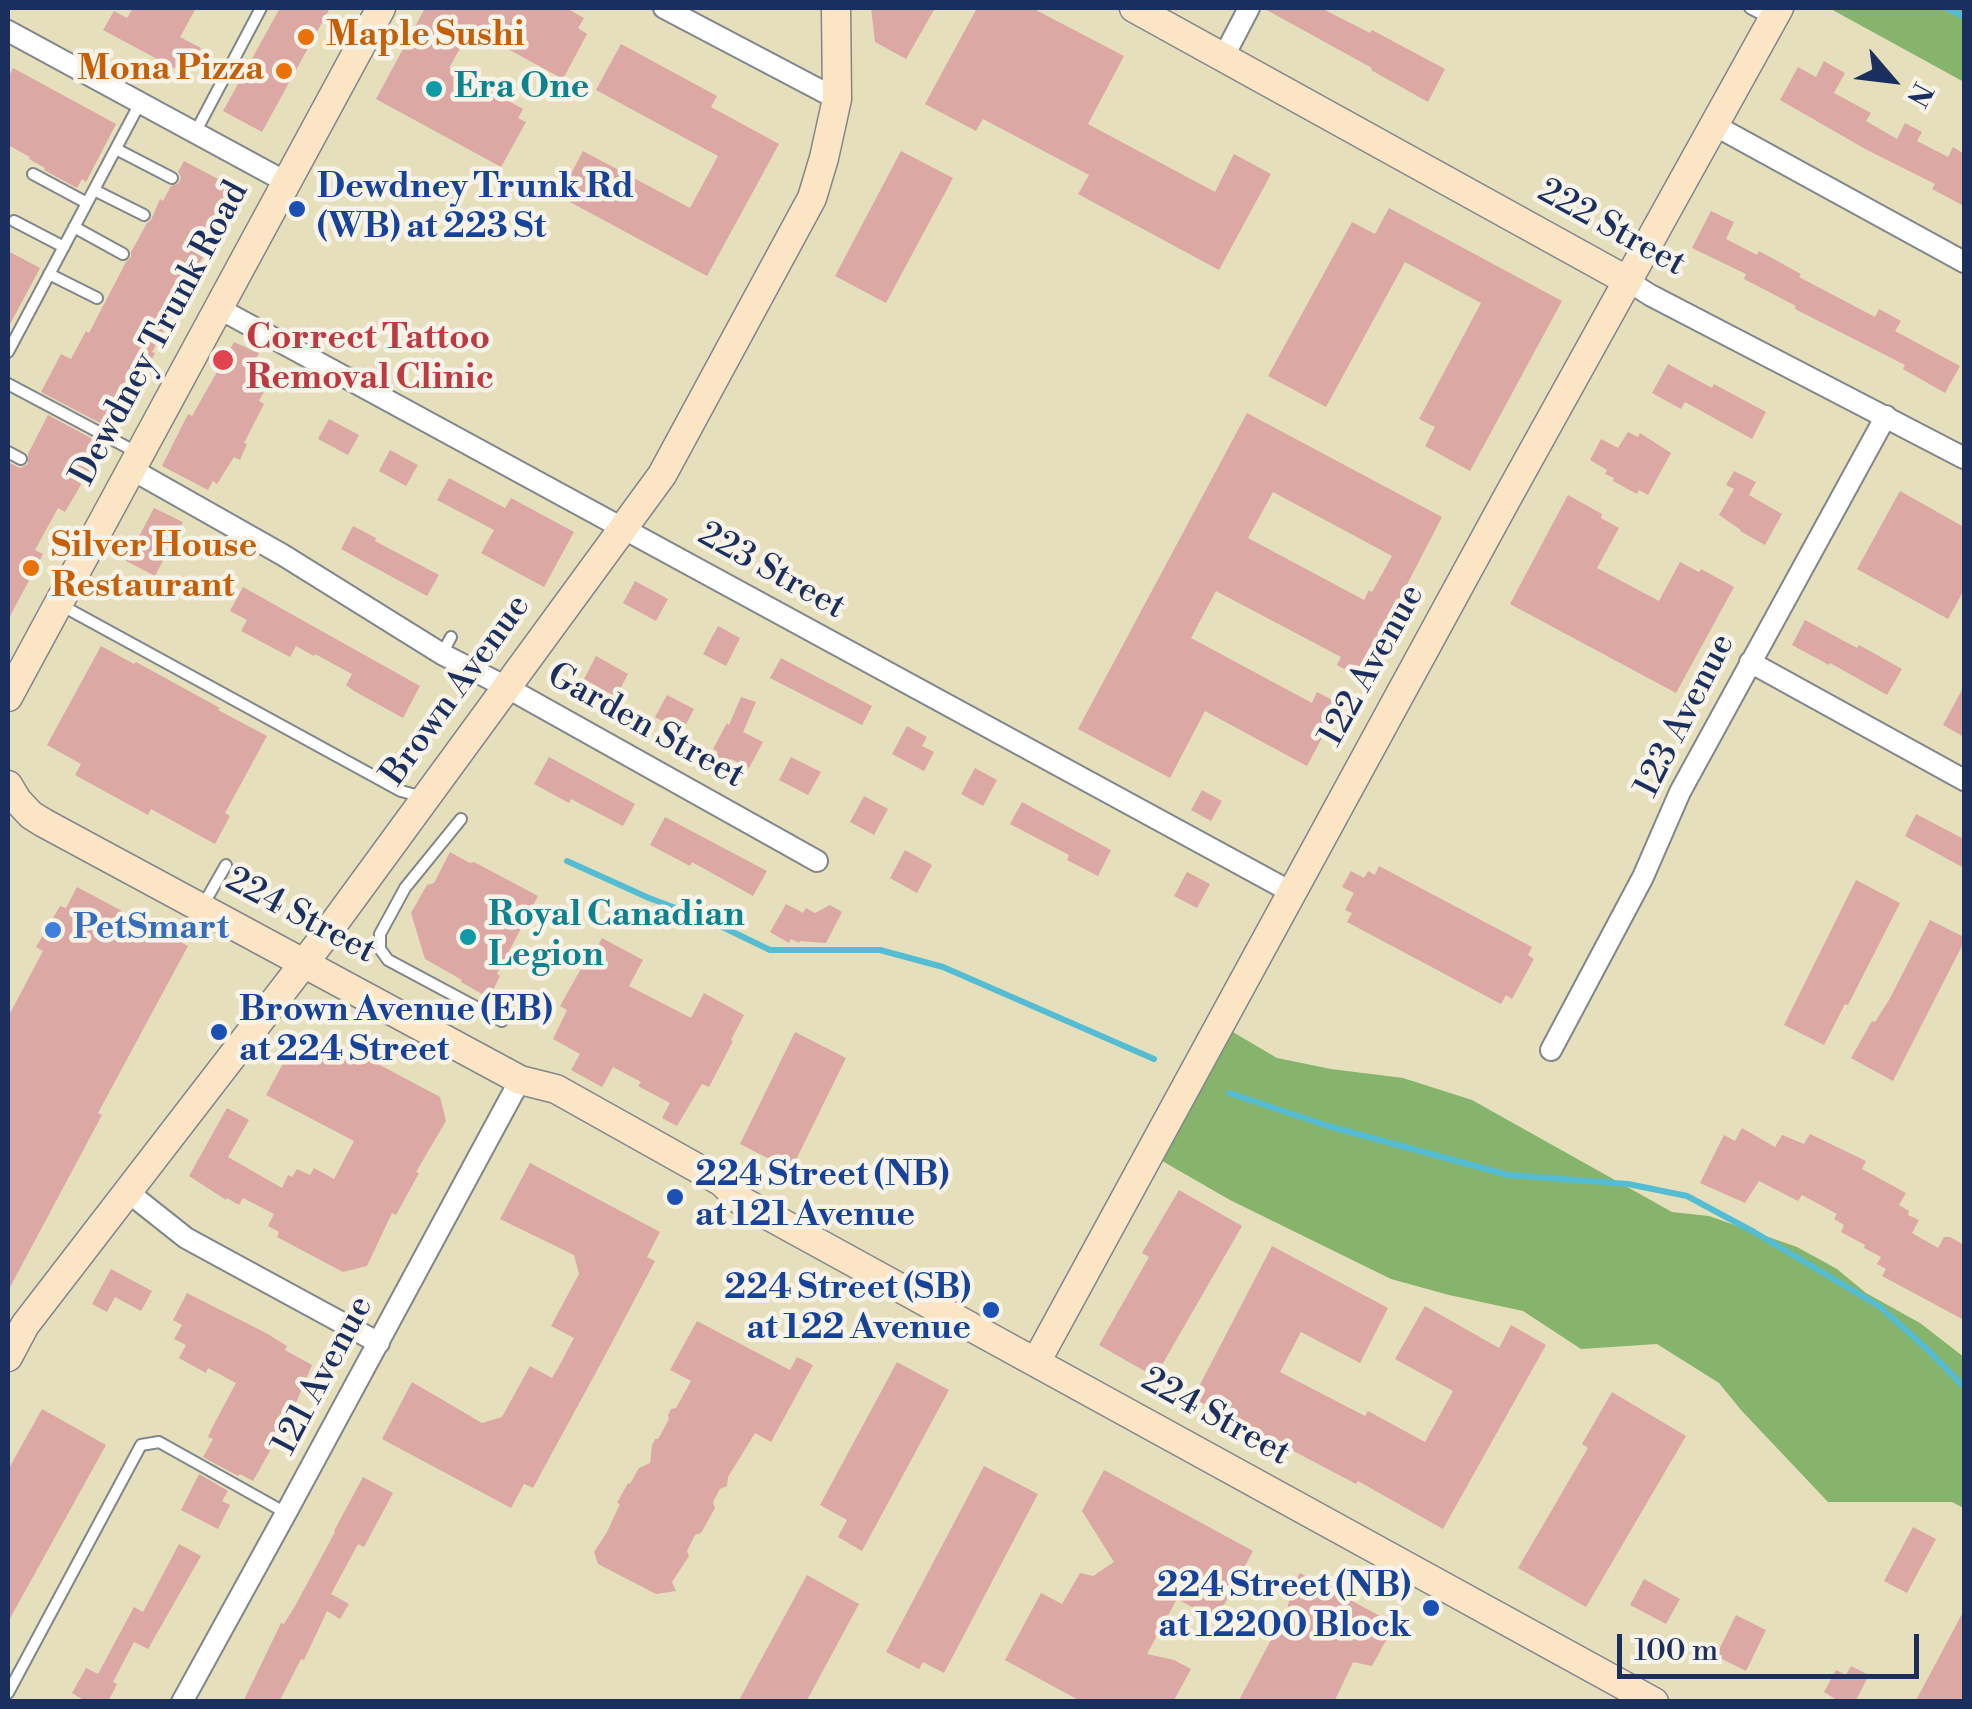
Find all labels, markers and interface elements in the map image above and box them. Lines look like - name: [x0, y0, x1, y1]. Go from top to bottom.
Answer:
- place label: Maple Sushi: [326, 16, 525, 58]
- marker: Maple Sushi: [295, 26, 317, 48]
- north arrow: [1842, 30, 1942, 130]
- place label: Mona Pizza: [77, 50, 264, 92]
- marker: Mona Pizza: [273, 60, 295, 82]
- place label: Era One: [454, 68, 589, 110]
- text: N: [1898, 76, 1940, 112]
- marker: Era One: [423, 78, 445, 100]
- place label: Dewdney Trunk Rd (WB) at 223 St: [317, 168, 634, 250]
- street label: 222 Street: [1530, 171, 1692, 287]
- street label: Dewdney Trunk Road: [63, 175, 259, 493]
- marker: Dewdney Trunk Rd (WB) at 223 St: [286, 198, 308, 220]
- place label: Correct Tattoo Removal Clinic: [246, 319, 494, 401]
- marker: Correct Tattoo Removal Clinic: [210, 347, 236, 373]
- street label: 223 Street: [690, 514, 852, 630]
- place label: Silver House Restaurant: [51, 527, 257, 609]
- marker: Silver House Restaurant: [20, 557, 42, 579]
- street label: 122 Avenue: [1311, 578, 1435, 754]
- street label: Brown Avenue: [374, 587, 540, 795]
- street label: 123 Avenue: [1627, 627, 1745, 805]
- street label: Garden Street: [539, 656, 751, 798]
- street label: 224 Street: [218, 860, 382, 974]
- place label: Royal Canadian Legion: [488, 896, 745, 978]
- place label: PetSmart: [73, 909, 229, 951]
- marker: PetSmart: [42, 919, 64, 941]
- marker: Royal Canadian Legion: [457, 926, 479, 948]
- place label: Brown Avenue (EB) at 224 Street: [239, 991, 553, 1073]
- marker: Brown Avenue (EB) at 224 Street: [208, 1021, 230, 1043]
- place label: 224 Street (NB) at 121 Avenue: [695, 1156, 949, 1238]
- marker: 224 Street (NB) at 121 Avenue: [664, 1186, 686, 1208]
- place label: 224 Street (SB) at 122 Avenue: [724, 1269, 971, 1351]
- street label: 121 Avenue: [265, 1289, 383, 1463]
- marker: 224 Street (SB) at 122 Avenue: [980, 1299, 1002, 1321]
- street label: 224 Street: [1133, 1360, 1297, 1476]
- place label: 224 Street (NB) at 12200 Block: [1157, 1567, 1411, 1649]
- marker: 224 Street (NB) at 12200 Block: [1420, 1597, 1442, 1619]
- scale bar: [1622, 1614, 1924, 1676]
- text: 100 m: [1634, 1632, 1718, 1670]

